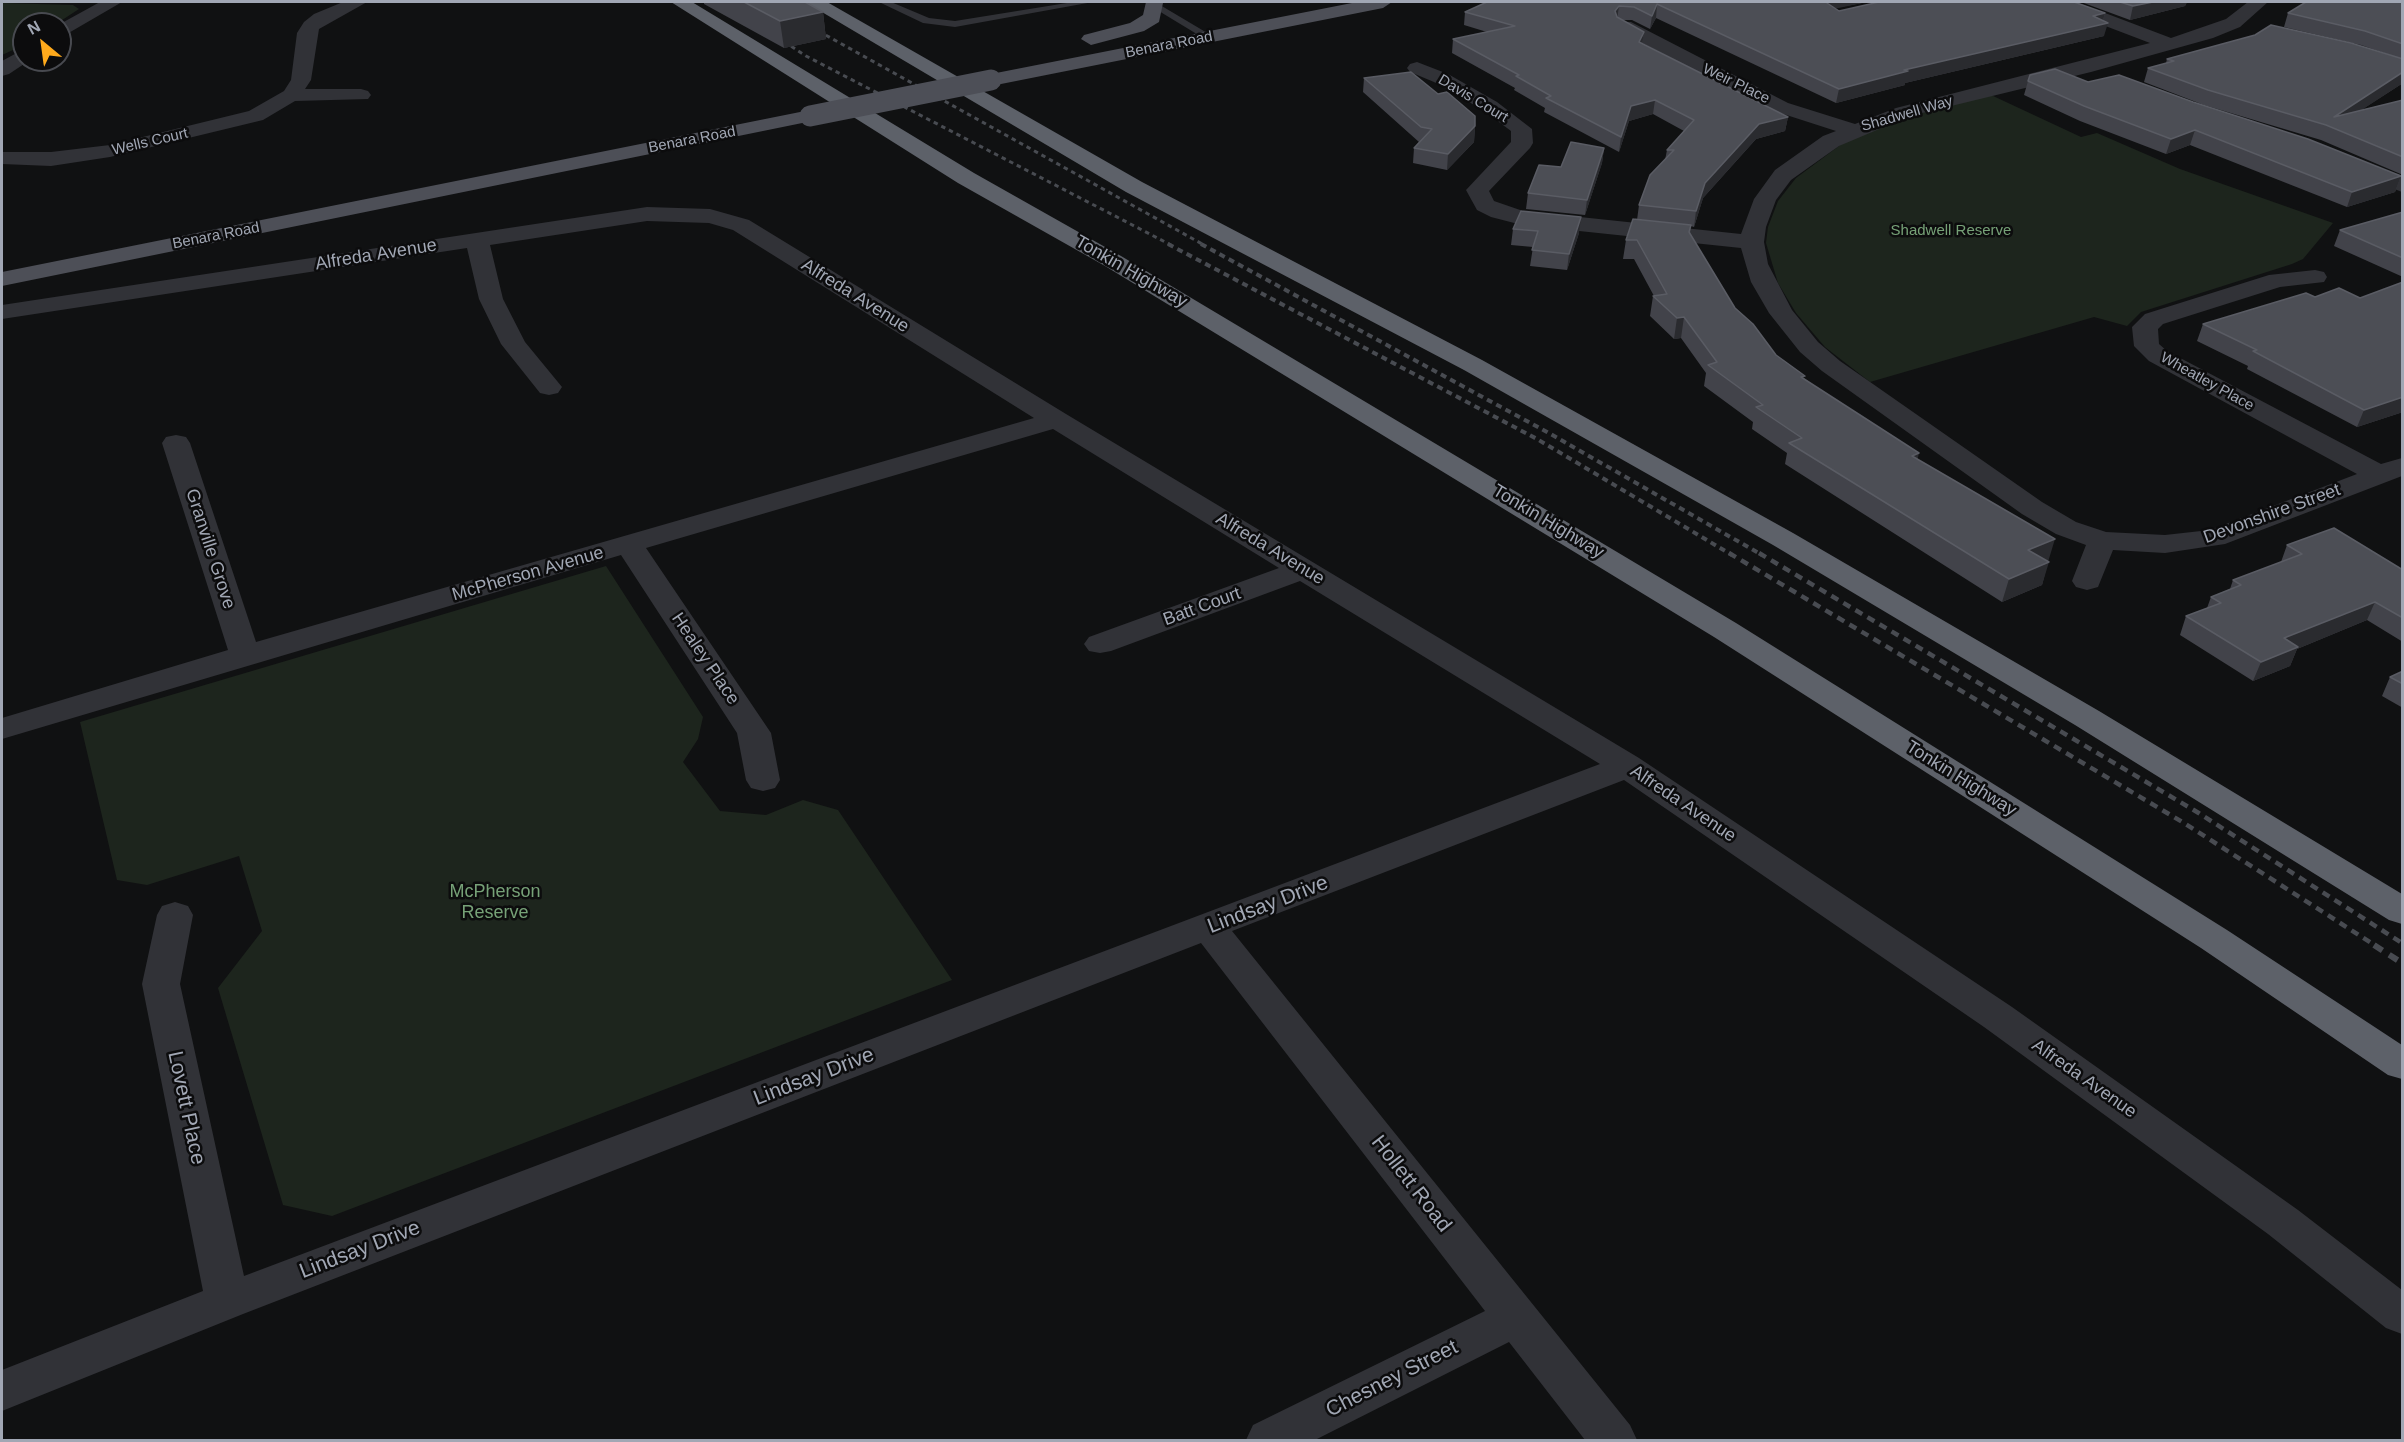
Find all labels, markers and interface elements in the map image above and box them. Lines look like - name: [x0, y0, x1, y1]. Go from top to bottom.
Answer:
- north arrow: [12, 12, 72, 72]
- text: N: [25, 17, 43, 38]
- street label: Benara Road: [1124, 28, 1214, 62]
- street label: Weir Place: [1700, 60, 1772, 108]
- street label: Davis Court: [1435, 71, 1511, 127]
- street label: Shadwell Way: [1859, 92, 1955, 136]
- street label: Benara Road: [647, 123, 737, 157]
- street label: Wells Court: [110, 125, 190, 159]
- street label: Benara Road: [171, 219, 261, 253]
- park label: Shadwell Reserve: [1891, 222, 2011, 240]
- street label: Tonkin Highway: [1071, 231, 1191, 313]
- street label: Alfreda Avenue: [314, 235, 438, 275]
- street label: Alfreda Avenue: [797, 254, 913, 338]
- street label: Wheatley Place: [2157, 349, 2257, 415]
- street label: Devonshire Street: [2201, 479, 2343, 549]
- street label: Tonkin Highway: [1488, 480, 1608, 564]
- street label: Granville Grove: [180, 486, 240, 612]
- street label: Alfreda Avenue: [1212, 508, 1328, 590]
- street label: McPherson Avenue: [450, 542, 606, 606]
- street label: Batt Court: [1160, 583, 1244, 631]
- street label: Healey Place: [666, 609, 744, 709]
- street label: Tonkin Highway: [1902, 736, 2020, 822]
- street label: Alfreda Avenue: [1626, 761, 1740, 847]
- street label: Lindsay Drive: [1204, 870, 1332, 940]
- park label: McPherson Reserve: [449, 881, 541, 924]
- street label: Alfreda Avenue: [2028, 1035, 2140, 1123]
- street label: Lindsay Drive: [750, 1042, 878, 1112]
- street label: Lovett Place: [162, 1049, 210, 1167]
- street label: Hollett Road: [1365, 1131, 1457, 1237]
- street label: Lindsay Drive: [296, 1215, 424, 1285]
- street label: Chesney Street: [1322, 1335, 1462, 1423]

